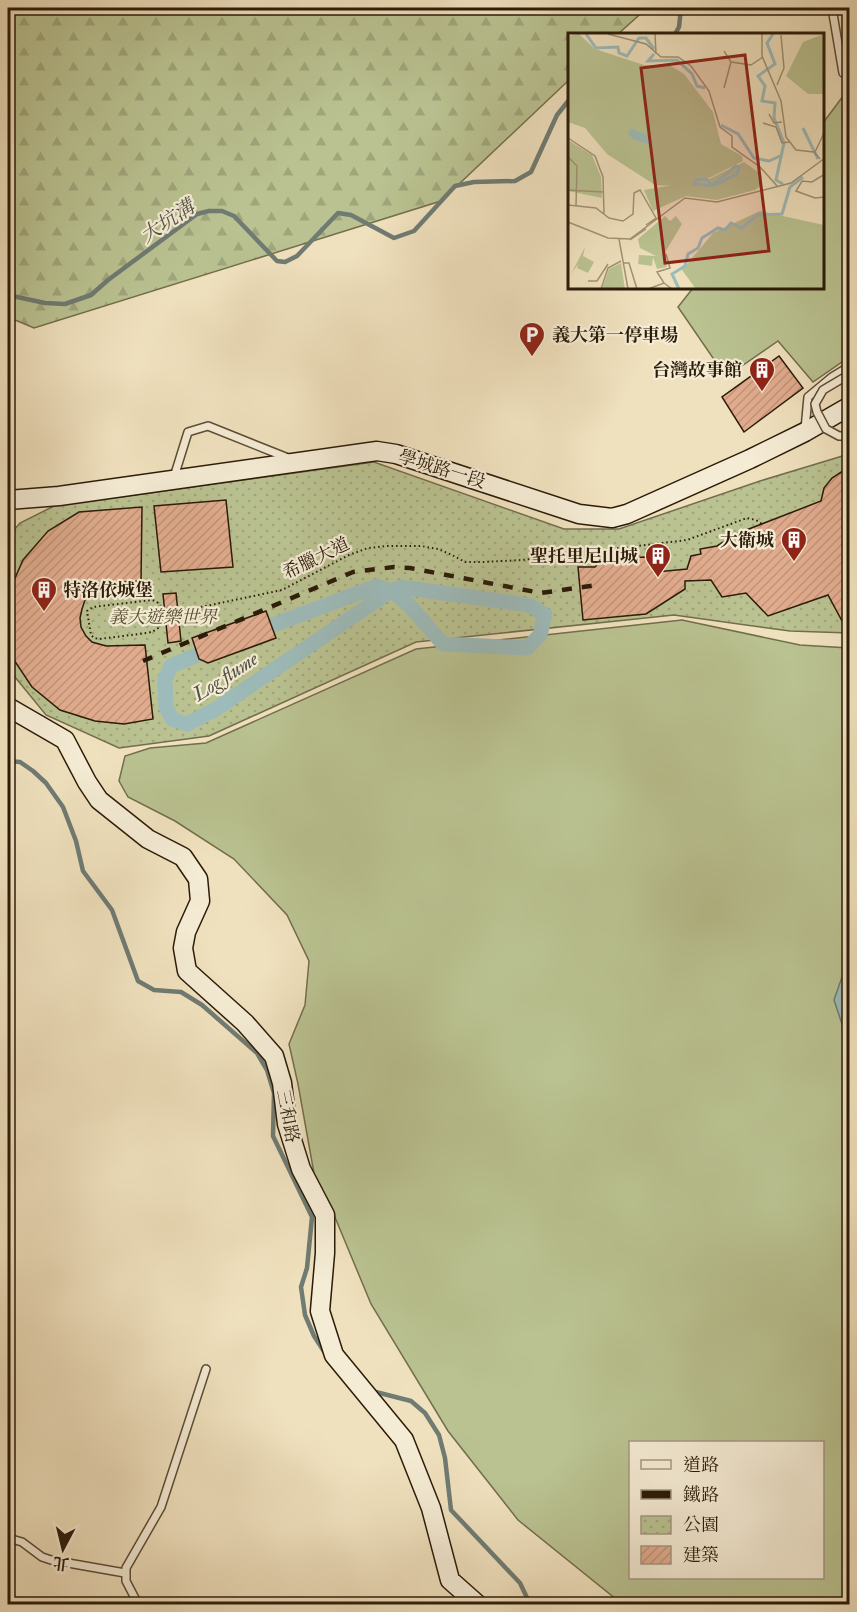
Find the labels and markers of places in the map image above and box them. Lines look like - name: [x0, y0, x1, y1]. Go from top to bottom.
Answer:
- parking icon: 義大第一停車場: [517, 320, 547, 358]
- place label: 義大第一停車場: [552, 324, 678, 347]
- building icon: 台灣故事館: [747, 355, 777, 393]
- place label: 台灣故事館: [652, 359, 742, 382]
- building icon: 大衛城: [779, 525, 809, 563]
- place label: 大衛城: [720, 529, 774, 552]
- building icon: 聖托里尼山城: [643, 541, 673, 579]
- place label: 聖托里尼山城: [530, 545, 638, 568]
- building icon: 特洛依城堡: [29, 575, 59, 613]
- place label: 特洛依城堡: [63, 579, 153, 602]

